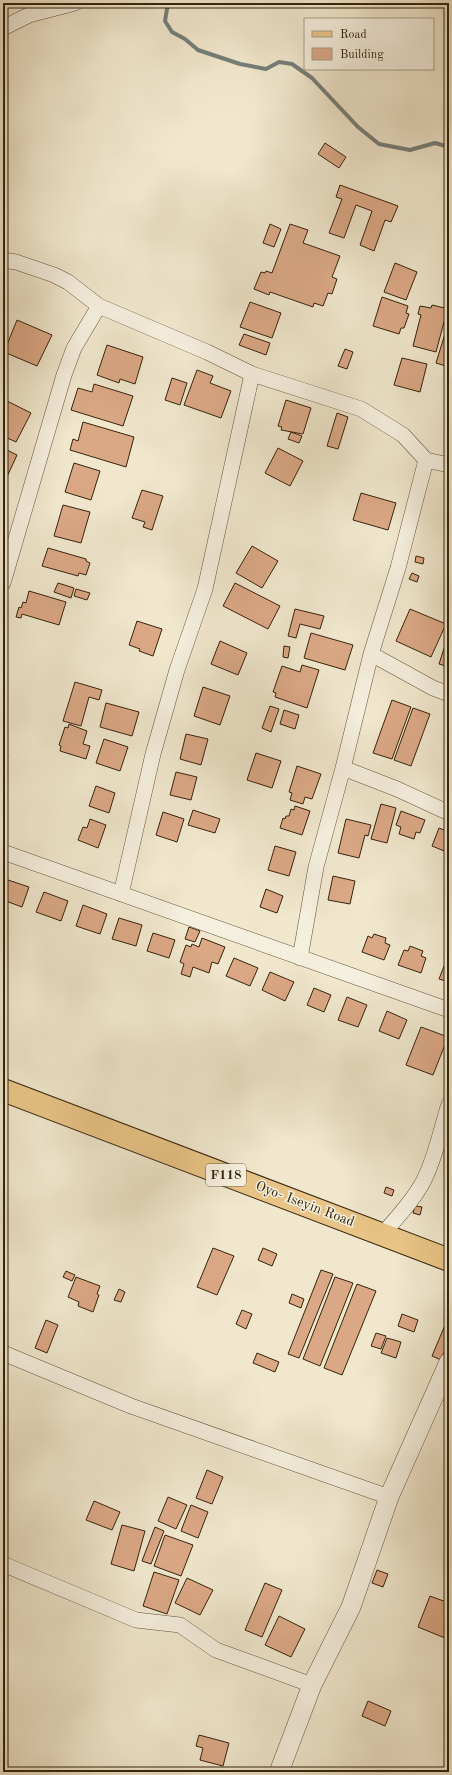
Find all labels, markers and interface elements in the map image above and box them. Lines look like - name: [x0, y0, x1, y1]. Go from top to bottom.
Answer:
- legend: [304, 18, 434, 70]
- text: Road: [340, 29, 367, 41]
- text: Building: [340, 49, 384, 61]
- road number: F118: [206, 1164, 246, 1186]
- street label: Oyo- Iseyin Road: [254, 1179, 356, 1229]

